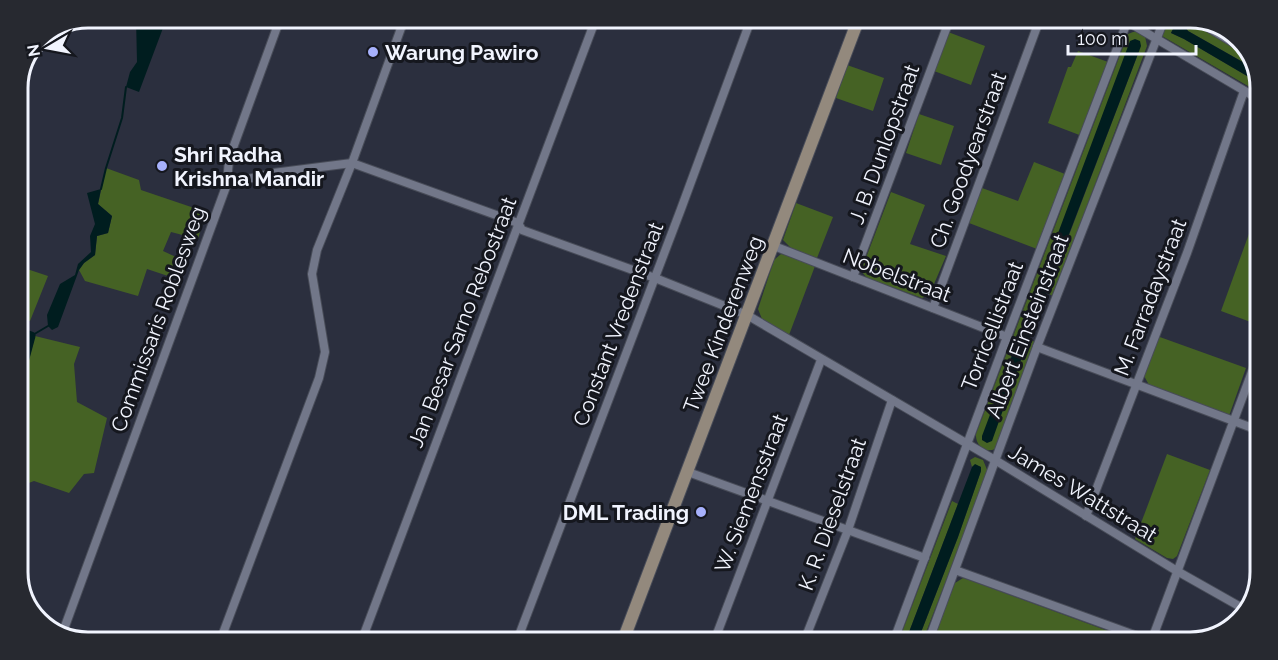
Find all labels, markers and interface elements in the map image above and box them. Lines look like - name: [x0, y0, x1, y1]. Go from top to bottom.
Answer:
- north arrow: [18, 18, 78, 78]
- scale bar: [1068, 18, 1196, 56]
- text: 100 m: [1077, 28, 1128, 49]
- place label: Warung Pawiro: [385, 40, 539, 65]
- text: N: [23, 43, 44, 58]
- marker: Warung Pawiro: [366, 45, 380, 59]
- street label: J. B. Dunlopstraat: [844, 61, 924, 227]
- street label: Ch. Goodyearstraat: [925, 69, 1011, 251]
- place label: Shri Radha Krishna Mandir: [174, 142, 324, 191]
- marker: Shri Radha Krishna Mandir: [155, 159, 169, 173]
- street label: Jan Besar Sarno Rebostraat: [403, 193, 521, 451]
- street label: Commissaris Roblesweg: [106, 203, 210, 435]
- street label: M. Farradaystraat: [1109, 215, 1191, 379]
- street label: Constant Vredenstraat: [568, 219, 668, 429]
- street label: Albert Einsteinstraat: [980, 230, 1074, 422]
- street label: Twee Kinderenweg: [678, 232, 768, 416]
- street label: Nobelstraat: [839, 243, 955, 307]
- street label: Torricellistraat: [956, 258, 1028, 394]
- street label: W. Siemensstraat: [709, 410, 793, 576]
- street label: K. R. Dieselstraat: [793, 434, 871, 594]
- street label: James Wattstraat: [1004, 439, 1162, 547]
- place label: DML Trading: [563, 500, 689, 525]
- marker: DML Trading: [694, 505, 708, 519]

